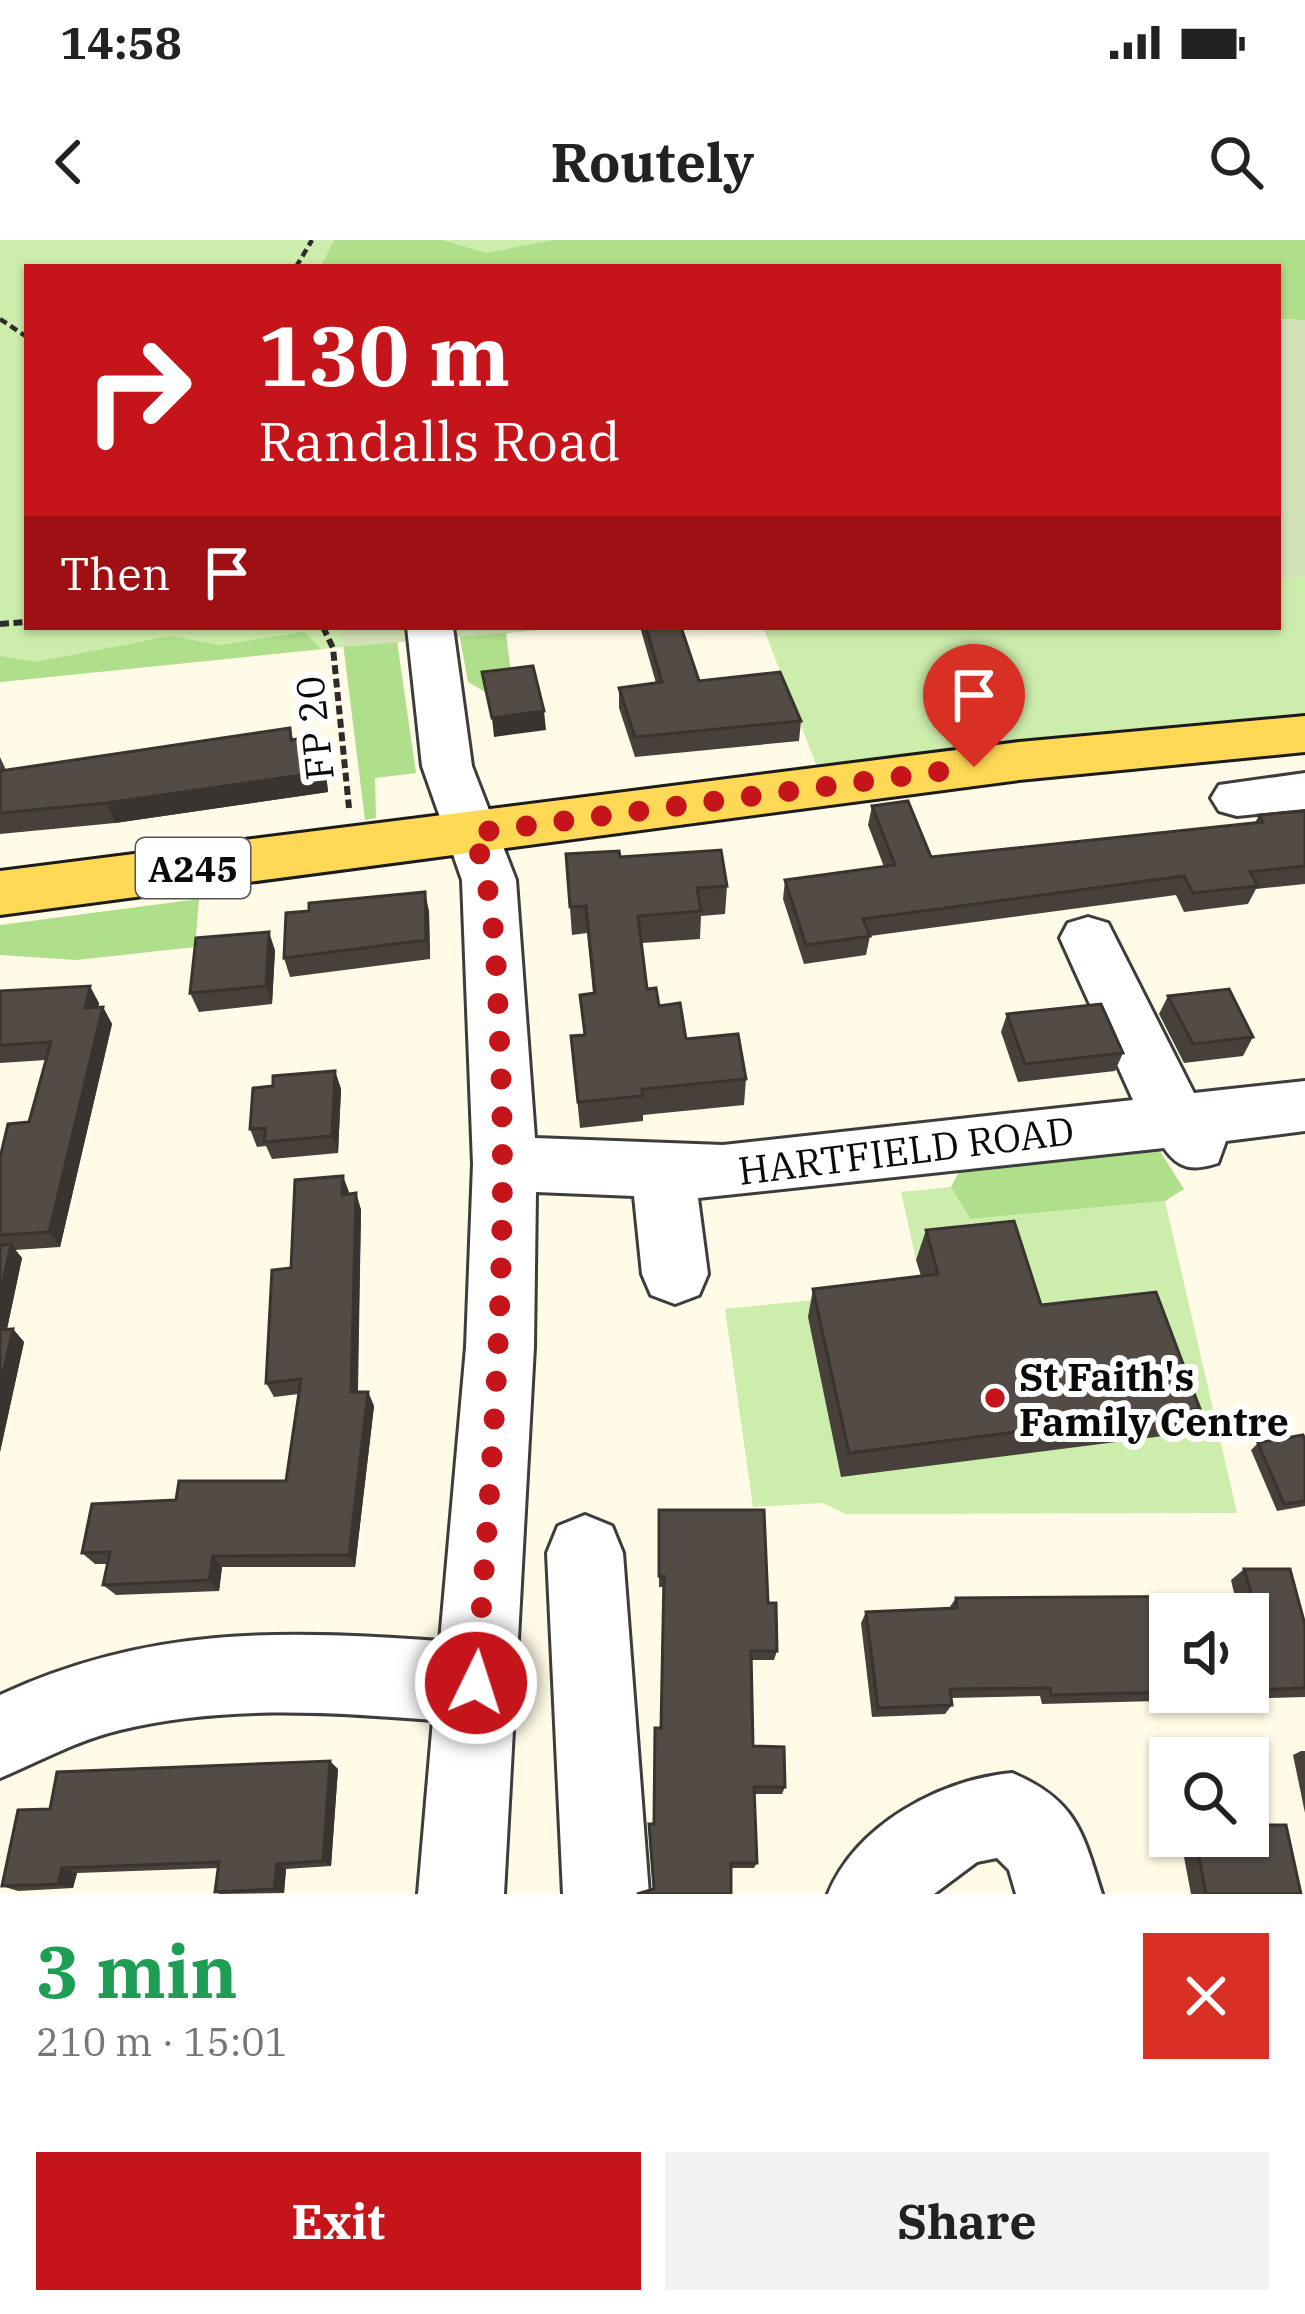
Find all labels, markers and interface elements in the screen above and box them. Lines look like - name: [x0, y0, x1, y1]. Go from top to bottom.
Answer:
- text: 14:58: [60, 13, 182, 71]
- text: Routely: [551, 127, 754, 197]
- icon: back: [36, 129, 102, 195]
- icon: search: [1203, 129, 1269, 195]
- text: 130 m: [258, 300, 510, 409]
- icon: right: [60, 312, 216, 468]
- text: Randalls Road: [258, 406, 621, 476]
- icon: arrive: [194, 540, 260, 606]
- text: Then: [60, 544, 170, 602]
- pin: [923, 644, 1025, 767]
- icon: arrive: [941, 662, 1007, 728]
- street label: FP 20: [283, 673, 345, 783]
- road number: A245: [136, 838, 250, 898]
- street label: HARTFIELD ROAD: [735, 1104, 1077, 1196]
- place label: St Faith's Family Centre: [1019, 1351, 1289, 1447]
- marker: St Faith's Family Centre: [982, 1385, 1008, 1411]
- map controls: [1149, 1593, 1269, 1857]
- button: sound: [1149, 1593, 1269, 1713]
- position arrow: [413, 1620, 539, 1746]
- button: search: [1149, 1737, 1269, 1857]
- text: 3 min: [36, 1924, 238, 2018]
- button: close: [1143, 1933, 1269, 2059]
- text: 210 m · 15:01: [36, 2016, 288, 2067]
- button: Exit: [36, 2152, 641, 2290]
- button: Share: [665, 2152, 1269, 2290]

